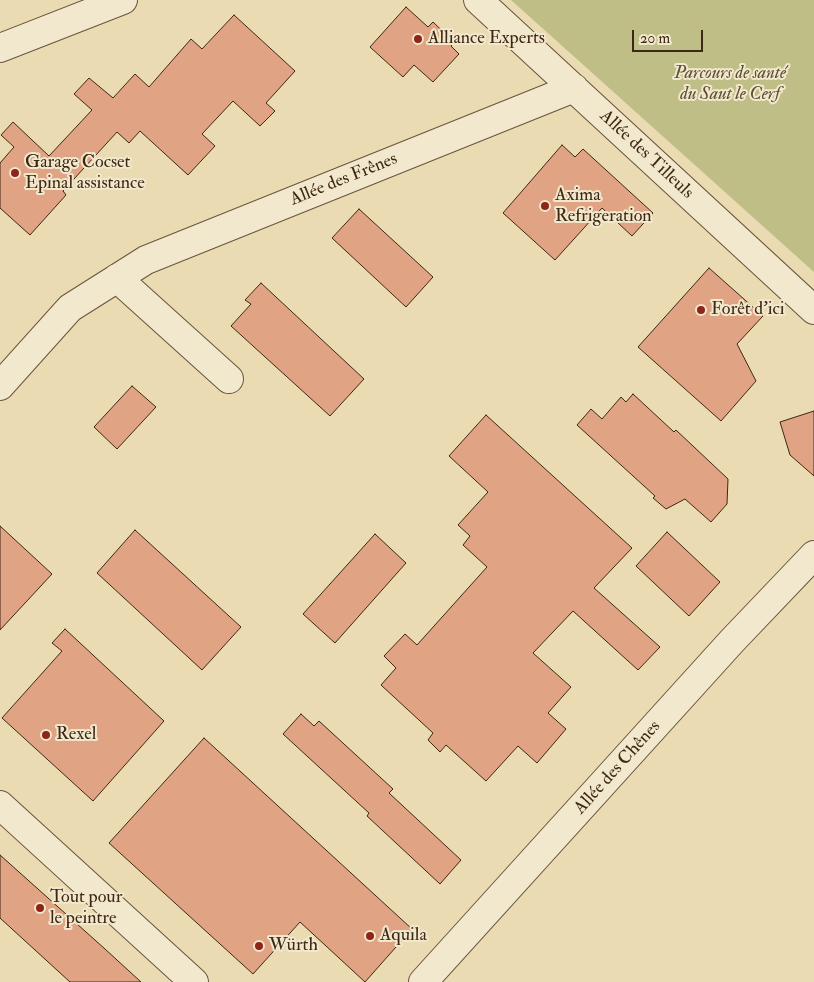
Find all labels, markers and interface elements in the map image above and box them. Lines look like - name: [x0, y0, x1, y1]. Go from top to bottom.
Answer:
- scale bar: [634, 20, 705, 52]
- place label: Alliance Experts: [428, 28, 545, 50]
- text: 20 m: [640, 29, 670, 48]
- marker: Alliance Experts: [412, 33, 424, 45]
- park label: Parcours de santé du Saut le Cerf: [674, 63, 786, 106]
- street label: Allée des Tilleuls: [595, 106, 697, 204]
- street label: Allée des Frênes: [287, 149, 401, 211]
- place label: Garage Cocset Epinal assistance: [25, 152, 145, 194]
- marker: Garage Cocset Epinal assistance: [9, 167, 21, 179]
- place label: Axima Refrigeration: [555, 185, 652, 228]
- marker: Axima Refrigeration: [539, 200, 551, 212]
- place label: Forêt d'ici: [711, 299, 784, 321]
- marker: Forêt d'ici: [695, 304, 707, 316]
- street label: Allée des Chênes: [570, 717, 666, 819]
- place label: Rexel: [56, 724, 96, 746]
- marker: Rexel: [40, 729, 52, 741]
- place label: Tout pour le peintre: [50, 887, 122, 930]
- marker: Tout pour le peintre: [34, 902, 46, 914]
- place label: Aquila: [380, 925, 427, 947]
- marker: Aquila: [364, 930, 376, 942]
- place label: Würth: [269, 935, 318, 957]
- marker: Würth: [253, 940, 265, 952]

